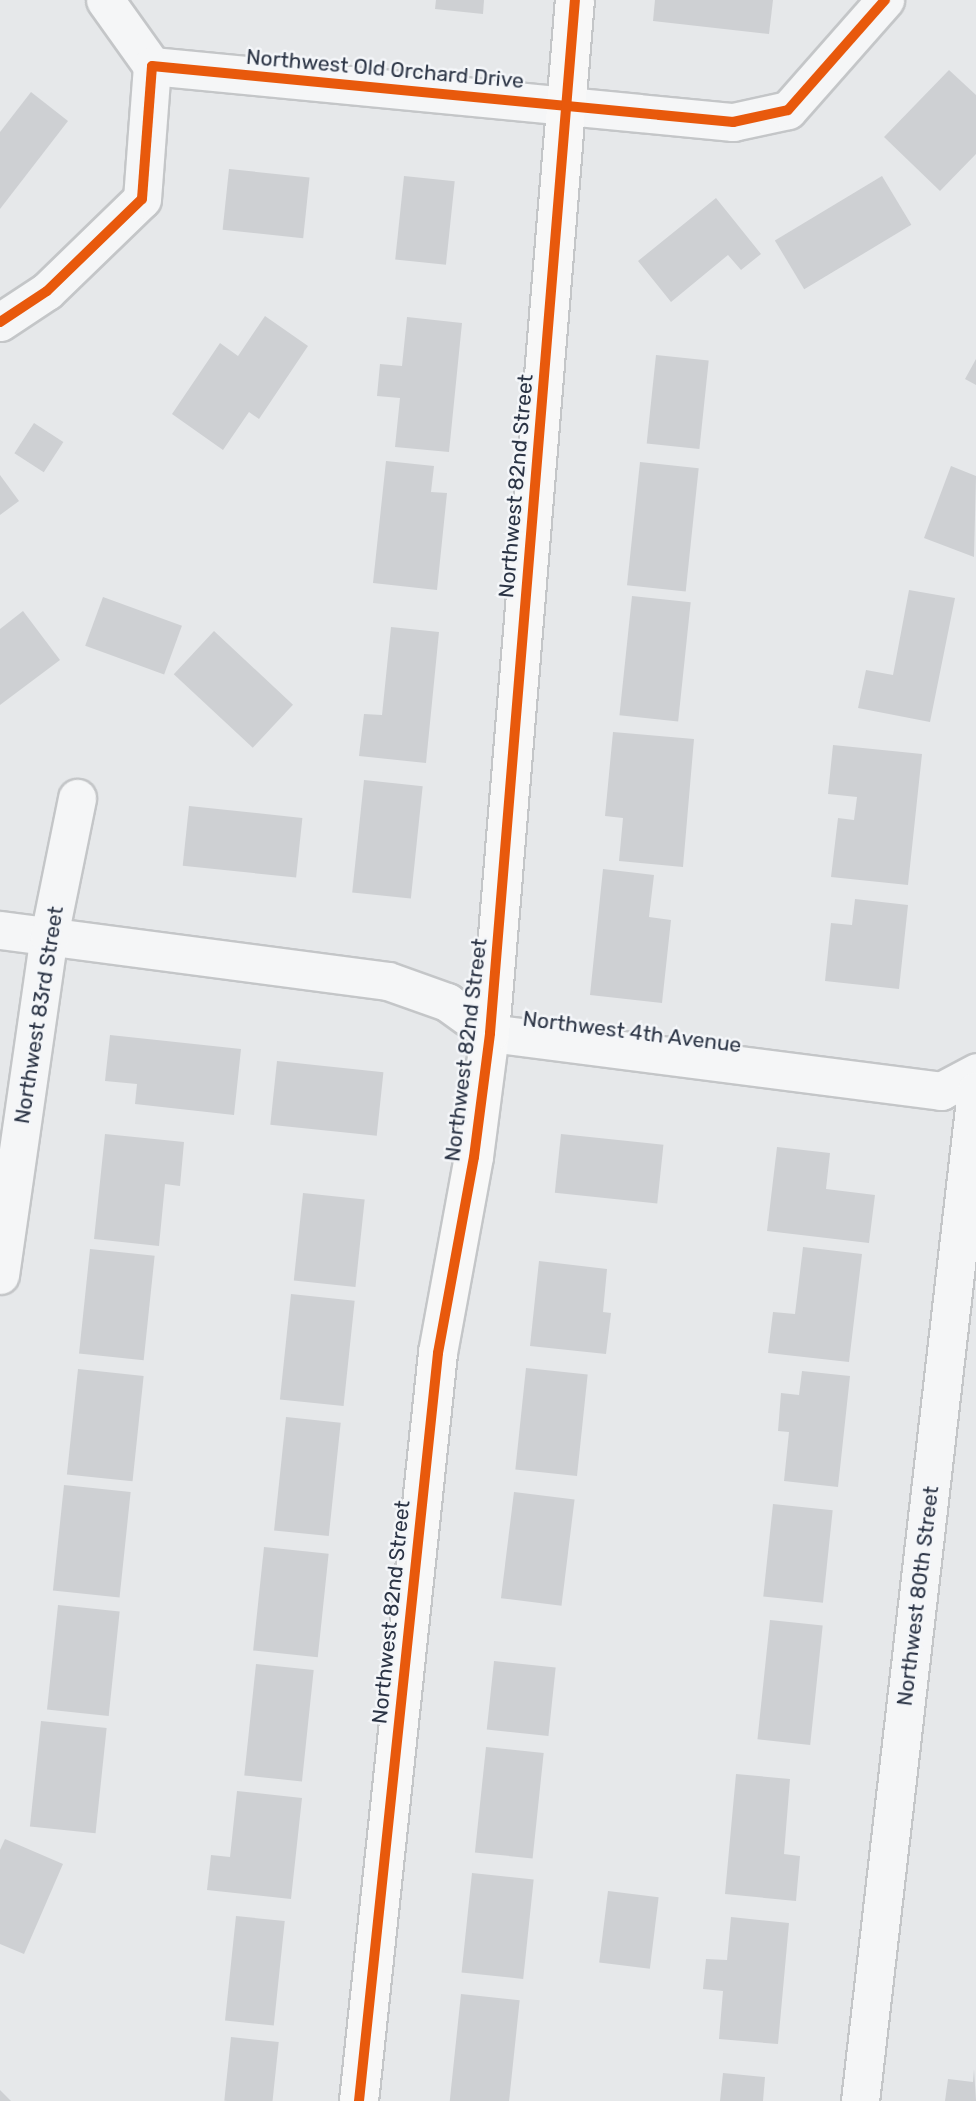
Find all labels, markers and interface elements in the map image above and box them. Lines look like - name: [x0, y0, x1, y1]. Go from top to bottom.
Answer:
- street label: Northwest Old Orchard Drive: [245, 44, 525, 94]
- street label: Northwest 82nd Street: [494, 373, 538, 599]
- street label: Northwest 83rd Street: [9, 904, 69, 1126]
- street label: Northwest 82nd Street: [440, 937, 492, 1163]
- street label: Northwest 4th Avenue: [521, 1006, 743, 1058]
- street label: Northwest 80th Street: [892, 1485, 944, 1707]
- street label: Northwest 82nd Street: [367, 1499, 415, 1725]

